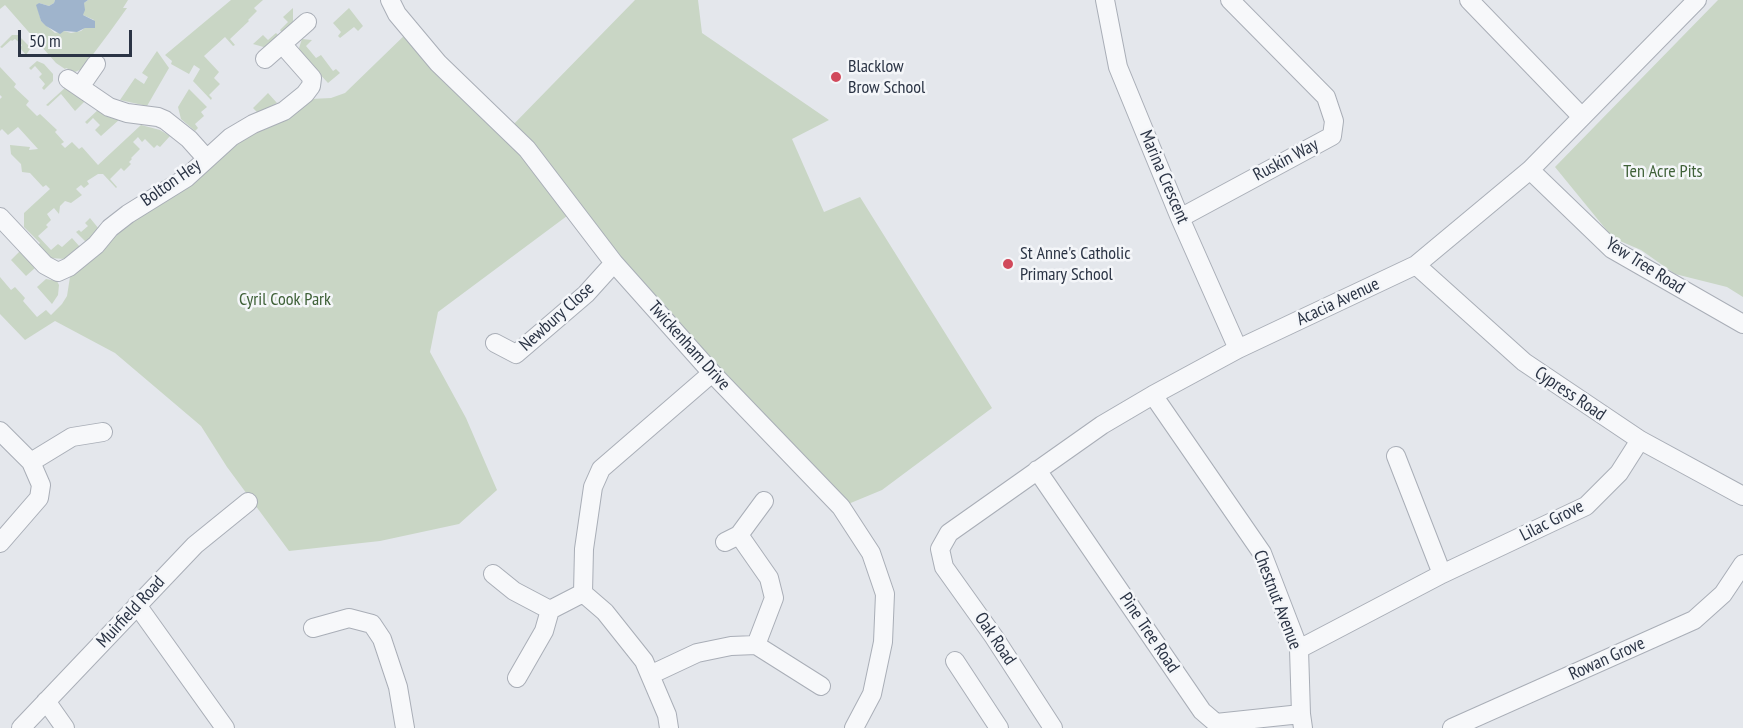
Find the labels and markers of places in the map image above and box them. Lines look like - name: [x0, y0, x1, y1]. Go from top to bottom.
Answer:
- place label: Blacklow Brow School: [848, 56, 925, 98]
- marker: Blacklow Brow School: [829, 70, 843, 84]
- place label: St Anne's Catholic Primary School: [1020, 243, 1131, 286]
- marker: St Anne's Catholic Primary School: [1001, 257, 1015, 271]

